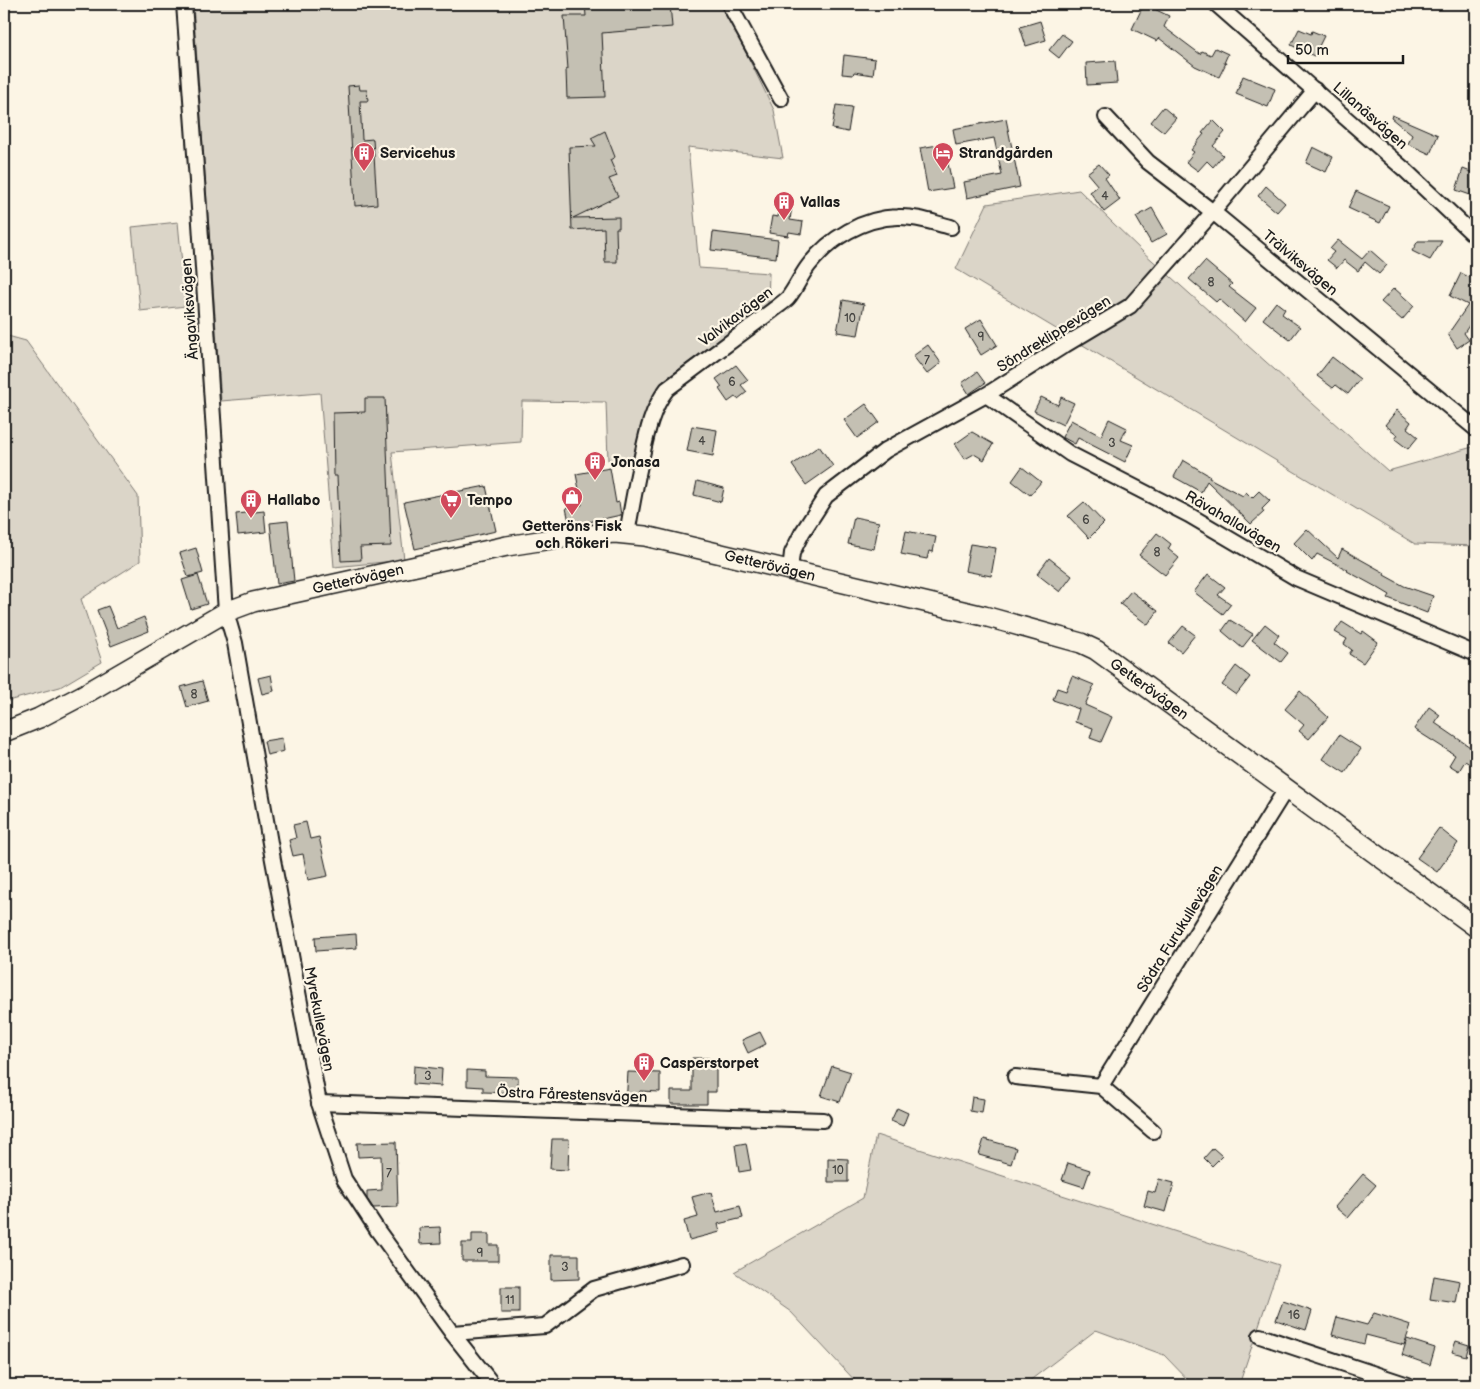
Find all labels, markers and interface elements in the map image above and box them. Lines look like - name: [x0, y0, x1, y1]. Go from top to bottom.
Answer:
- scale bar: [1288, 32, 1402, 64]
- text: 50 m: [1295, 41, 1329, 60]
- street label: Lillanäsvägen: [1329, 78, 1411, 154]
- building icon: Servicehus: [352, 141, 376, 172]
- hotel icon: Strandgården: [931, 141, 955, 172]
- place label: Servicehus: [380, 144, 455, 163]
- place label: Strandgården: [959, 144, 1053, 163]
- house number: 4: [1101, 189, 1109, 204]
- building icon: Vallas: [772, 190, 796, 221]
- place label: Vallas: [800, 193, 840, 212]
- street label: Trälviksvägen: [1259, 226, 1341, 300]
- street label: Ängaviksvägen: [177, 258, 203, 360]
- house number: 8: [1208, 275, 1215, 290]
- street label: Valvikavägen: [695, 283, 777, 351]
- street label: Söndreklippevägen: [994, 291, 1114, 377]
- house number: 10: [844, 311, 856, 326]
- house number: 9: [978, 330, 985, 345]
- house number: 7: [924, 353, 930, 368]
- house number: 6: [728, 375, 736, 390]
- house number: 4: [698, 434, 706, 449]
- house number: 3: [1108, 436, 1116, 451]
- building icon: Jonasa: [583, 450, 607, 481]
- place label: Jonasa: [611, 453, 660, 472]
- shop icon: Getteröns Fisk och Rökeri: [560, 485, 584, 516]
- street label: Rävahallavägen: [1181, 487, 1285, 557]
- building icon: Hallabo: [239, 488, 263, 519]
- supermarket icon: Tempo: [439, 488, 463, 519]
- place label: Hallabo: [267, 491, 321, 510]
- place label: Tempo: [467, 491, 513, 510]
- house number: 6: [1082, 513, 1090, 528]
- place label: Getteröns Fisk och Rökeri: [522, 517, 622, 553]
- house number: 8: [1154, 545, 1161, 560]
- street label: Getterövägen: [723, 546, 817, 585]
- street label: Getterövägen: [311, 560, 405, 598]
- street label: Getterövägen: [1106, 654, 1192, 724]
- house number: 8: [191, 687, 198, 702]
- street label: Södra Furukullevägen: [1133, 862, 1227, 996]
- street label: Myrekullevägen: [300, 965, 338, 1073]
- building icon: Casperstorpet: [632, 1051, 656, 1082]
- place label: Casperstorpet: [660, 1054, 759, 1073]
- house number: 3: [424, 1069, 432, 1084]
- street label: Östra Fårestensvägen: [496, 1083, 648, 1107]
- house number: 10: [832, 1163, 844, 1178]
- house number: 7: [386, 1166, 392, 1181]
- house number: 9: [477, 1246, 484, 1261]
- house number: 3: [561, 1260, 569, 1275]
- house number: 11: [505, 1293, 515, 1308]
- house number: 16: [1288, 1308, 1300, 1323]

